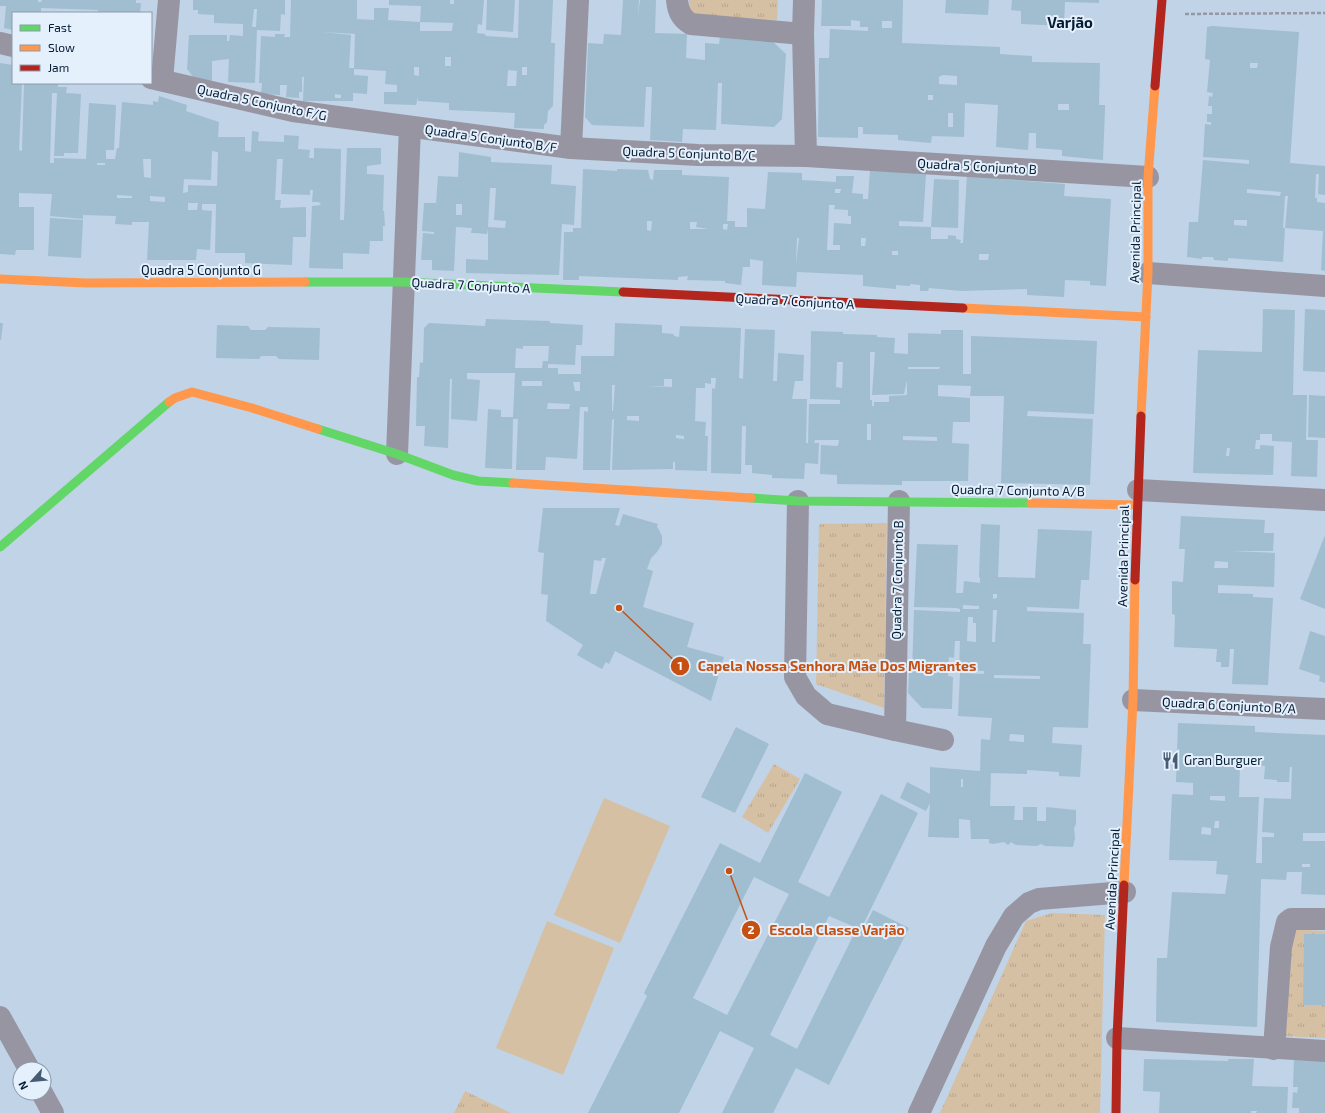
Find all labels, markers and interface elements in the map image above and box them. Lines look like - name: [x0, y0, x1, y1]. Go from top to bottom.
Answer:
- legend: [12, 12, 152, 84]
- district label: Varjão: [1047, 13, 1093, 31]
- text: Fast: [48, 20, 72, 34]
- text: Slow: [48, 40, 75, 54]
- text: Jam: [48, 60, 69, 74]
- street label: Quadra 5 Conjunto F/G: [196, 80, 328, 124]
- street label: Quadra 5 Conjunto B/F: [424, 121, 558, 155]
- street label: Quadra 5 Conjunto B/C: [622, 143, 756, 163]
- street label: Quadra 5 Conjunto B: [917, 155, 1037, 177]
- street label: Avenida Principal: [1126, 181, 1144, 283]
- street label: Quadra 5 Conjunto G: [141, 262, 261, 278]
- street label: Quadra 7 Conjunto A: [411, 274, 531, 296]
- street label: Quadra 7 Conjunto A: [735, 290, 855, 312]
- street label: Quadra 7 Conjunto A/B: [951, 481, 1085, 499]
- street label: Avenida Principal: [1114, 505, 1132, 607]
- street label: Quadra 7 Conjunto B: [888, 520, 906, 640]
- callout: Capela Nossa Senhora Mãe Dos Migrantes: [670, 653, 985, 679]
- text: Capela Nossa Senhora Mãe Dos Migrantes: [698, 657, 976, 674]
- text: 1: [677, 658, 683, 672]
- street label: Quadra 6 Conjunto B/A: [1162, 694, 1296, 716]
- restaurant icon: Gran Burguer: [1161, 750, 1181, 770]
- place label: Gran Burguer: [1184, 752, 1262, 768]
- street label: Avenida Principal: [1101, 828, 1123, 930]
- callout: Escola Classe Varjão: [741, 917, 912, 943]
- text: Escola Classe Varjão: [769, 921, 905, 938]
- text: 2: [748, 922, 755, 936]
- north arrow: [12, 1061, 52, 1101]
- text: N: [15, 1079, 30, 1092]

